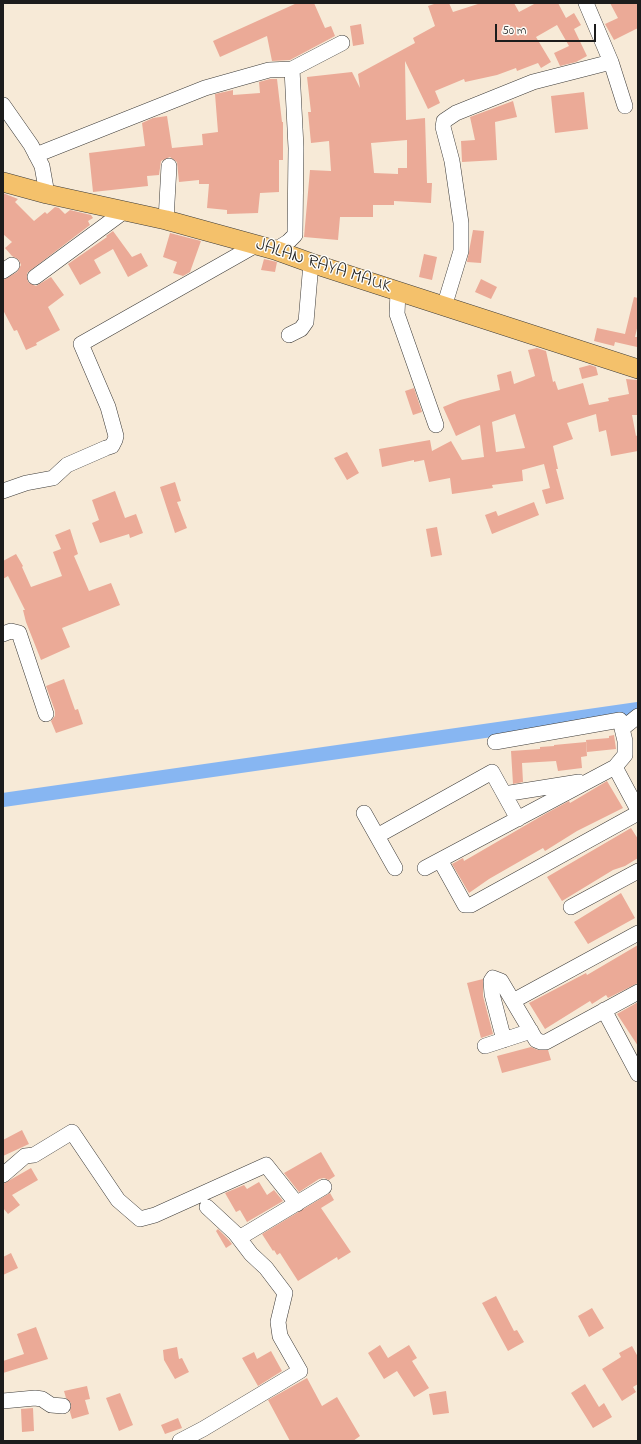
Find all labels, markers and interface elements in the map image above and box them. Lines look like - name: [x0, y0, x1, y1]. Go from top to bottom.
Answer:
- scale bar: [497, 16, 598, 42]
- text: 50 m: [502, 22, 526, 40]
- street label: JALAN RAYA MAUK: [252, 235, 394, 299]

